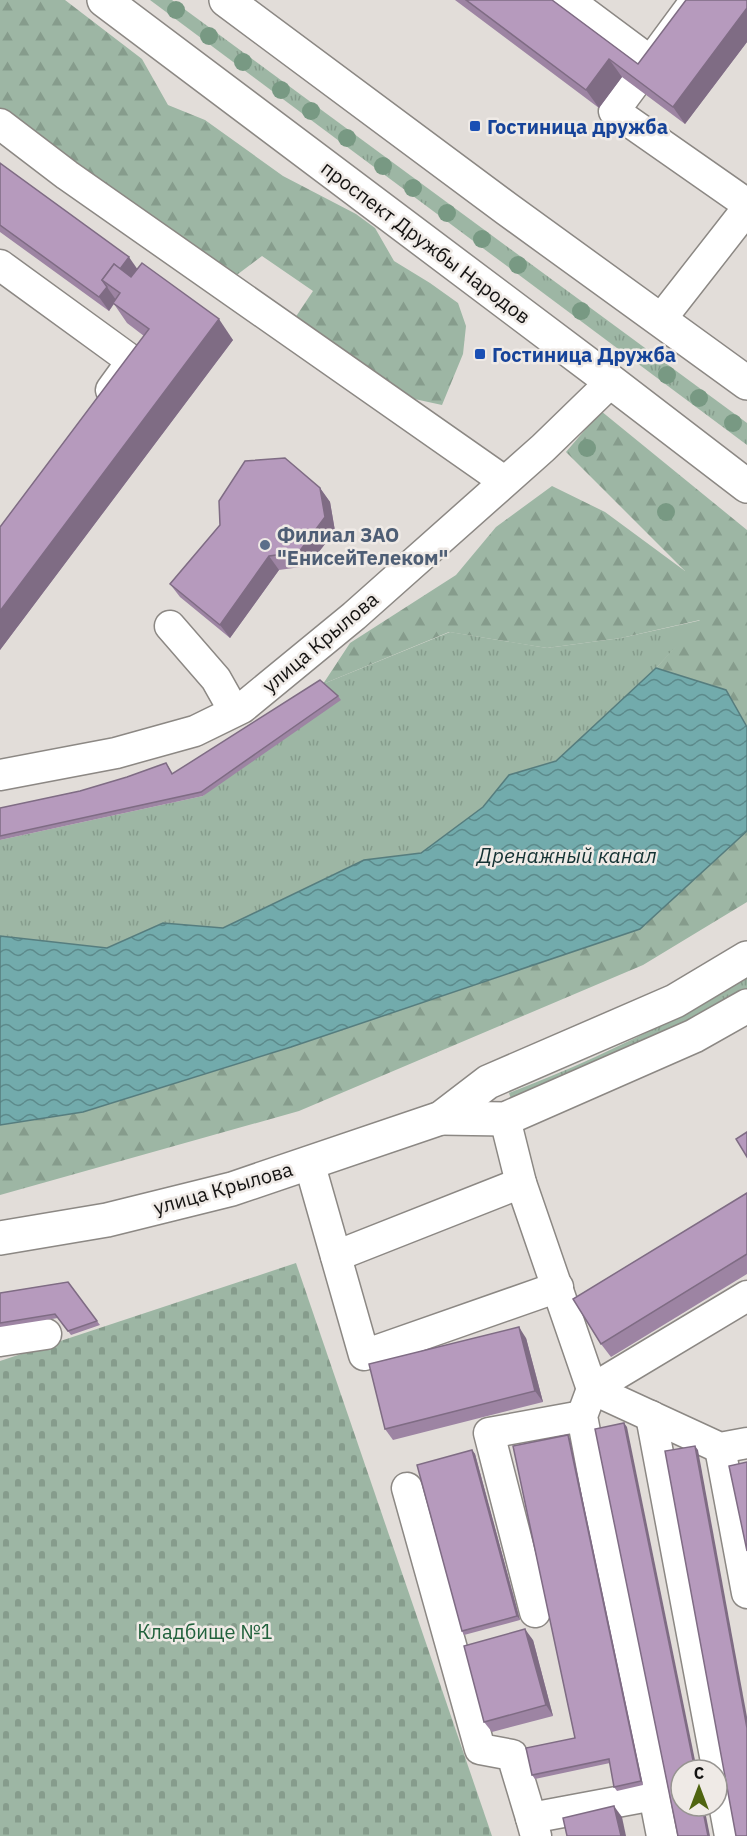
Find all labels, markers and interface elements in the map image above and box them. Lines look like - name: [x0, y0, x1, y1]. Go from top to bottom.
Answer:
- place label: Гостиница дружба: [487, 113, 668, 140]
- marker: Гостиница дружба: [468, 119, 482, 133]
- street label: проспект Дружбы Народов: [316, 154, 536, 330]
- place label: Гостиница Дружба: [492, 341, 676, 368]
- marker: Гостиница Дружба: [473, 347, 487, 361]
- place label: Филиал ЗАО "ЕнисейТелеком": [277, 521, 448, 571]
- marker: Филиал ЗАО "ЕнисейТелеком": [258, 538, 272, 552]
- street label: улица Крылова: [256, 585, 384, 699]
- water label: Дренажный канал: [475, 841, 657, 869]
- street label: улица Крылова: [150, 1155, 296, 1221]
- park label: Кладбище №1: [137, 1618, 273, 1645]
- north arrow: [669, 1758, 729, 1818]
- text: С: [694, 1763, 704, 1783]

